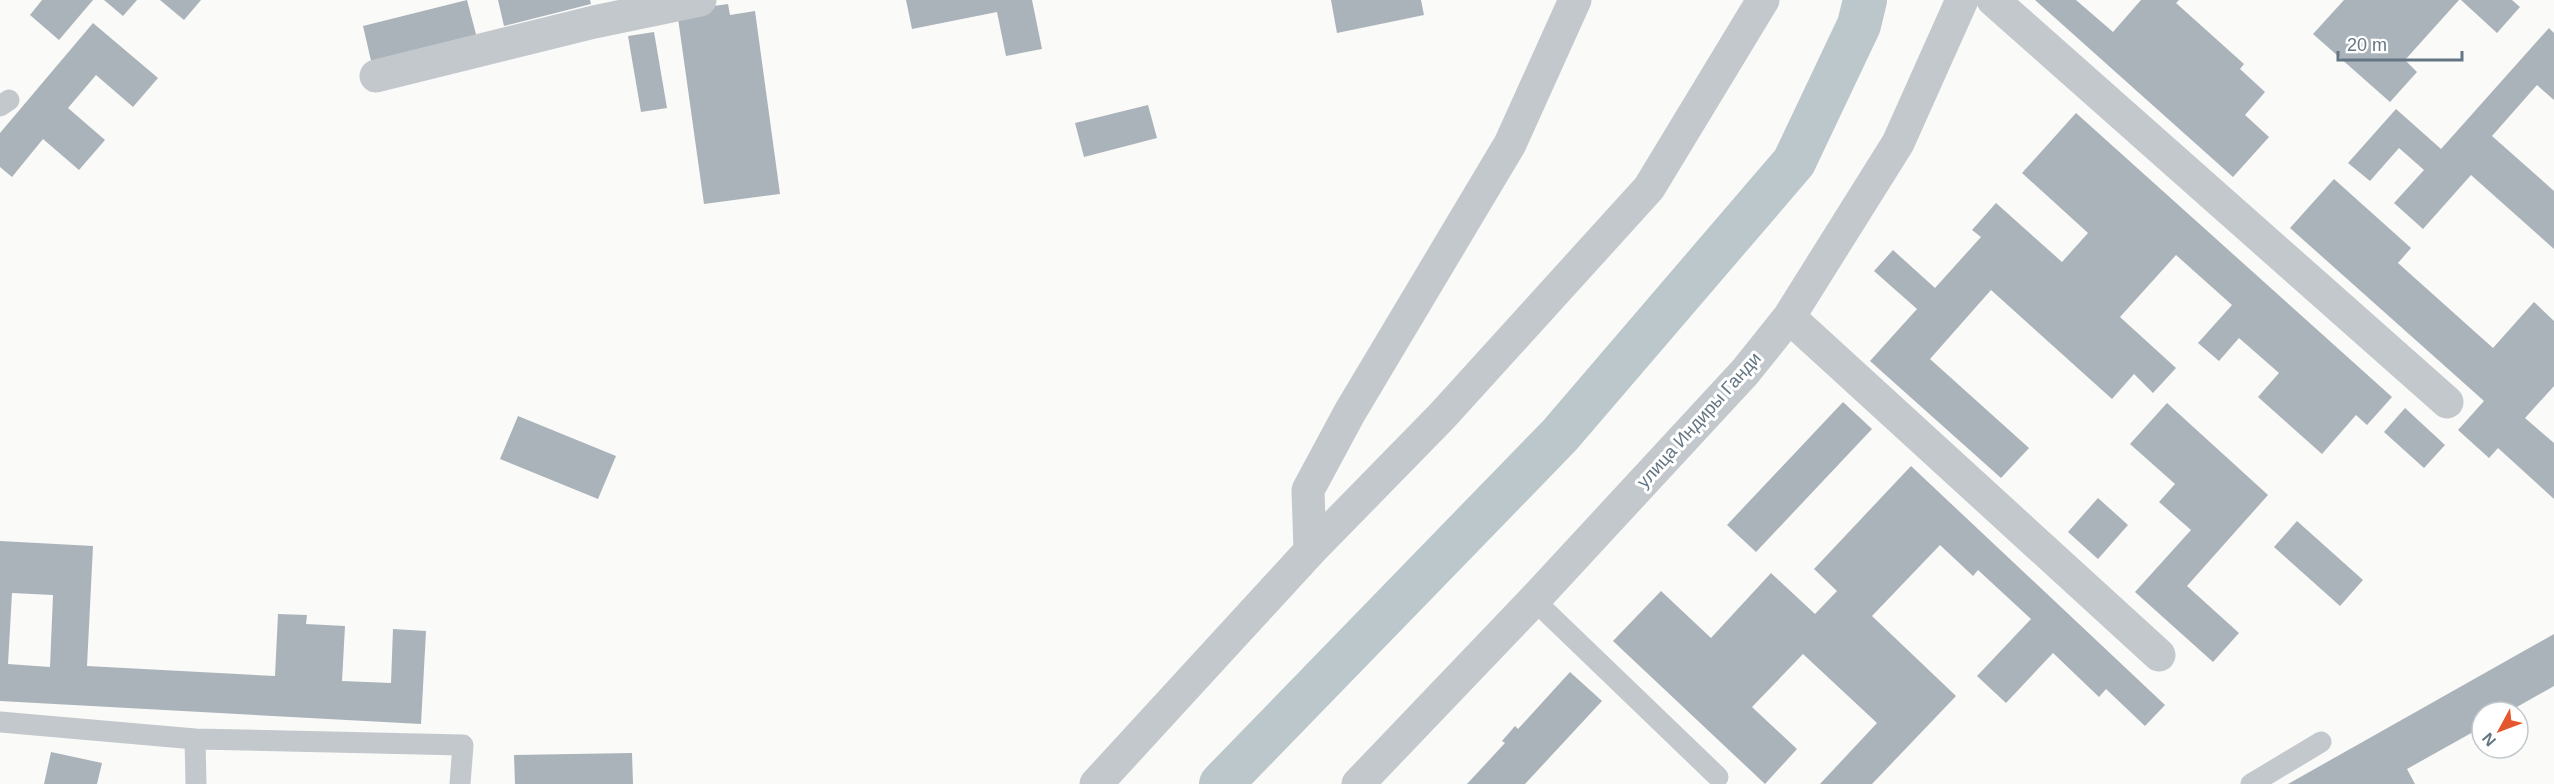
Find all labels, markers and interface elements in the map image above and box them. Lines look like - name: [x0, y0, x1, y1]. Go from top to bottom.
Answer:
- scale bar: [2338, 24, 2462, 62]
- text: 20 m: [2347, 35, 2387, 55]
- street label: улица Индиры Ганди: [1633, 348, 1765, 492]
- north arrow: [2470, 700, 2530, 760]
- text: N: [2479, 730, 2499, 749]

